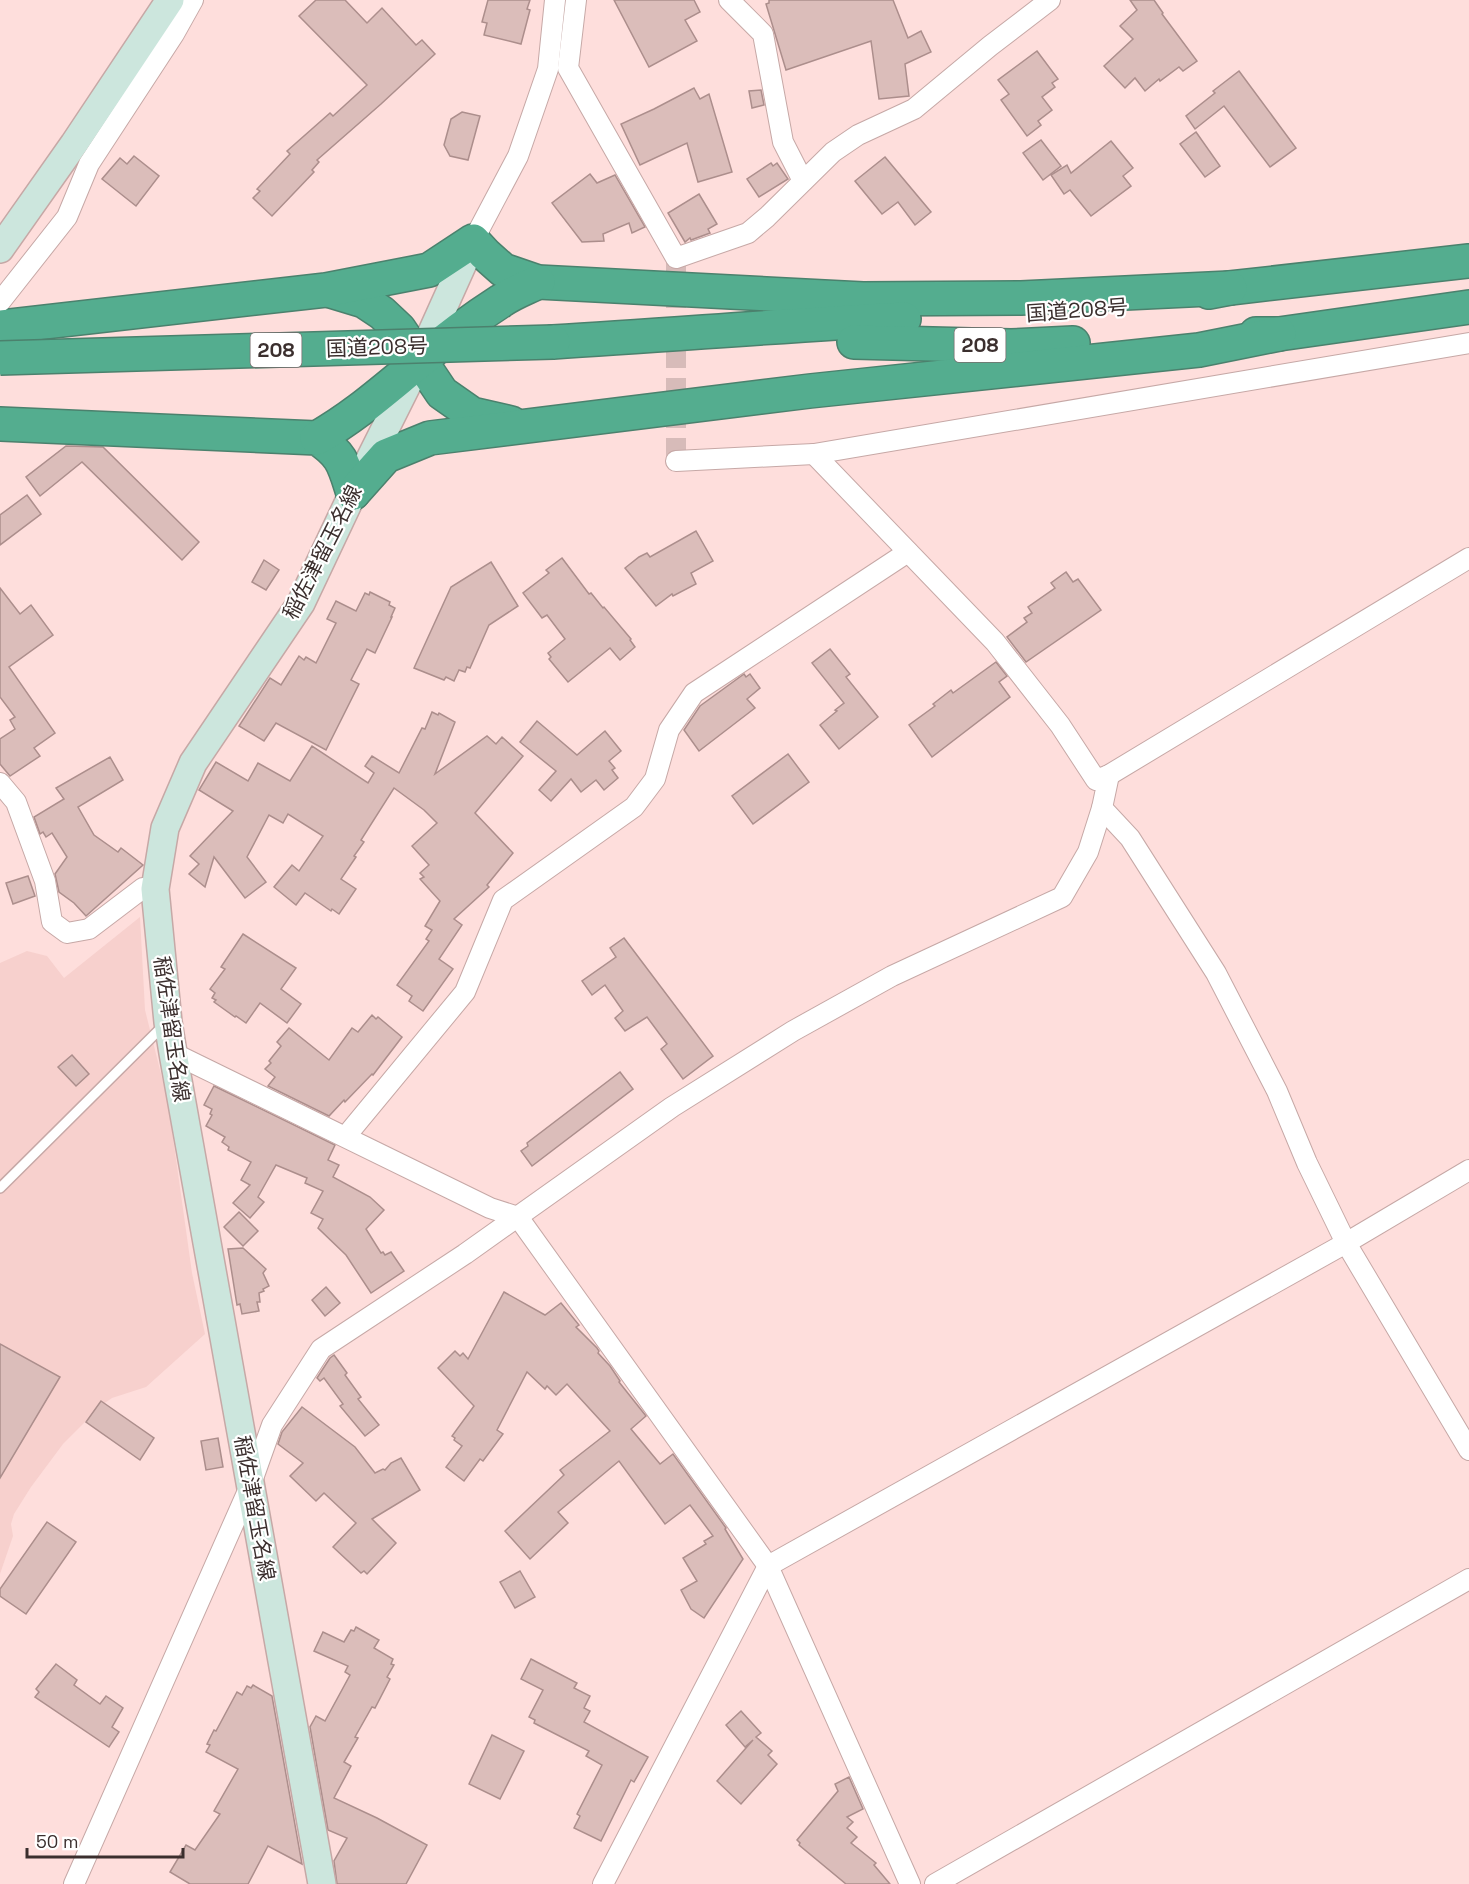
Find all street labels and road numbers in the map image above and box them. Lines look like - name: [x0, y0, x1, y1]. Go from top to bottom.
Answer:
- street label: 国道208号: [1025, 293, 1129, 327]
- road number: 208: [954, 328, 1006, 362]
- street label: 国道208号: [325, 332, 429, 362]
- road number: 208: [250, 333, 302, 367]
- street label: 稲佐津留玉名線: [277, 480, 367, 624]
- street label: 稲佐津留玉名線: [148, 954, 196, 1104]
- street label: 稲佐津留玉名線: [229, 1433, 281, 1583]

